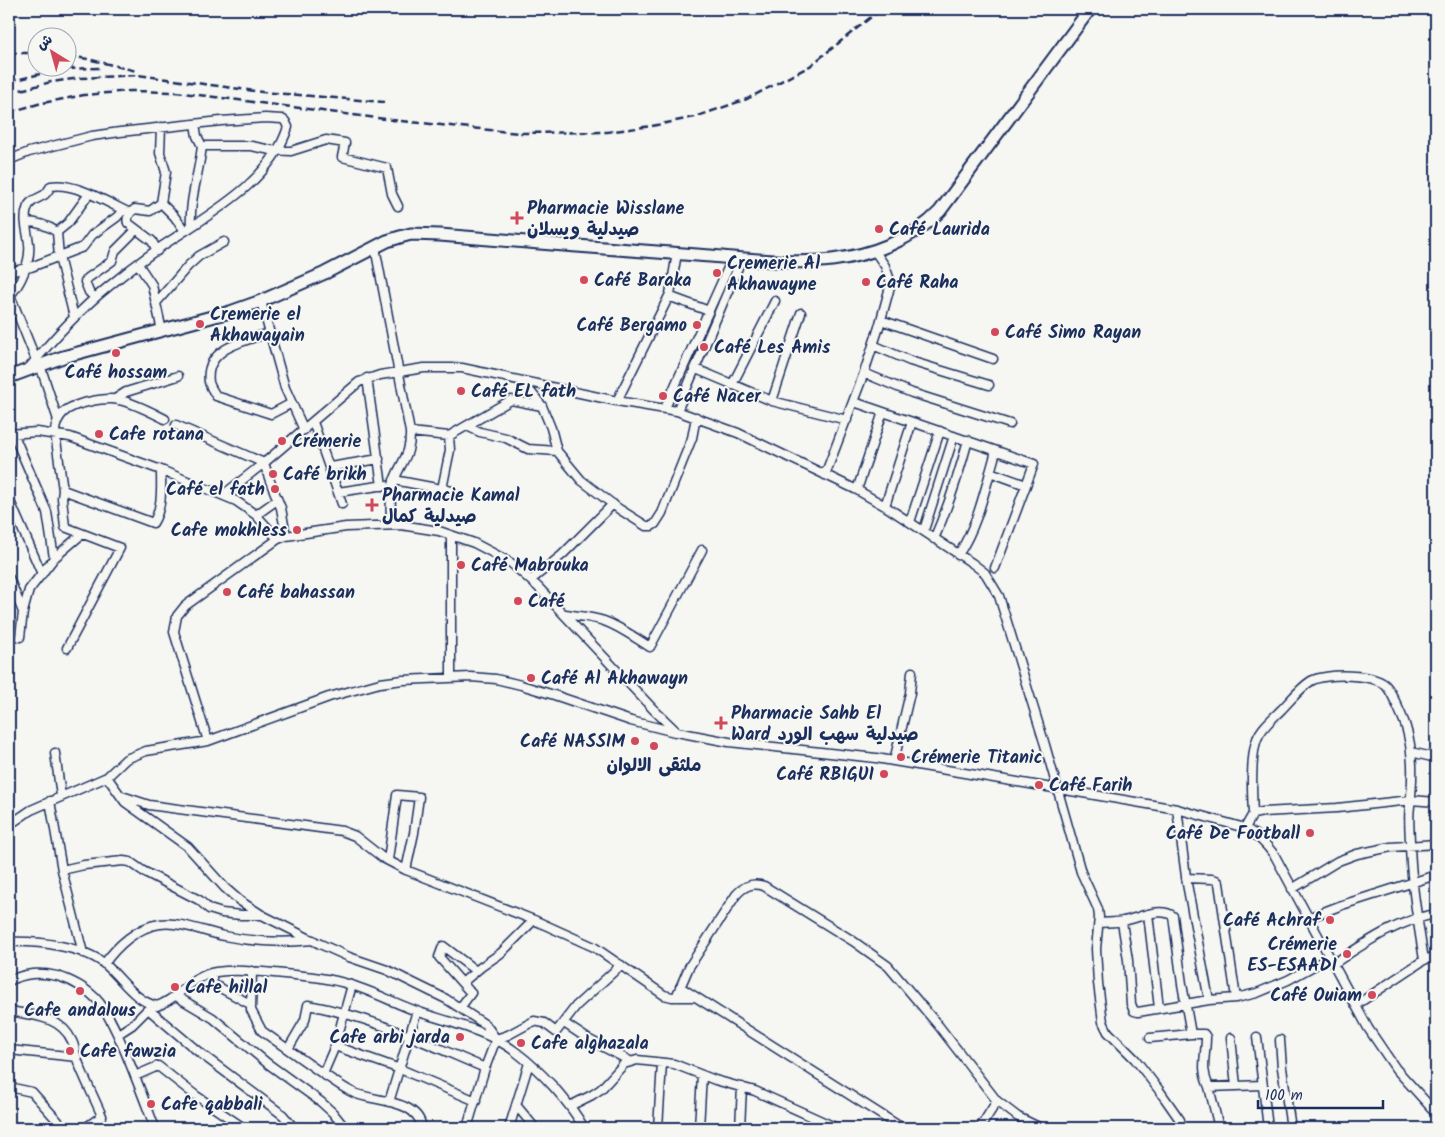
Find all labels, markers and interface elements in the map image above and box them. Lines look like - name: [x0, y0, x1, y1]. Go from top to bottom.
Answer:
- north arrow: [28, 28, 78, 78]
- text: ش: [32, 29, 58, 56]
- place label: Pharmacie Wisslane صيدلية ويسلان: [527, 195, 684, 245]
- marker: Pharmacie Wisslane صيدلية ويسلان: [511, 212, 523, 224]
- place label: Café Laurida: [889, 216, 990, 245]
- marker: Café Laurida: [873, 223, 885, 235]
- place label: Cremerie Al Akhawayne: [727, 250, 820, 300]
- place label: Café Baraka: [594, 267, 691, 296]
- marker: Cremerie Al Akhawayne: [711, 267, 723, 279]
- place label: Café Raha: [876, 269, 959, 298]
- marker: Café Baraka: [578, 274, 590, 286]
- marker: Café Raha: [860, 276, 872, 288]
- place label: Cremerie el Akhawayain: [210, 301, 305, 351]
- place label: Café Bergamo: [576, 312, 687, 341]
- marker: Cremerie el Akhawayain: [194, 318, 206, 330]
- marker: Café Bergamo: [691, 319, 703, 331]
- place label: Café Simo Rayan: [1005, 319, 1141, 348]
- marker: Café Simo Rayan: [989, 326, 1001, 338]
- place label: Café Les Amis: [714, 334, 831, 363]
- marker: Café Les Amis: [698, 341, 710, 353]
- marker: Café hossam: [110, 347, 122, 359]
- place label: Café hossam: [65, 359, 167, 388]
- place label: Café EL fath: [471, 378, 576, 407]
- place label: Café Nacer: [673, 383, 762, 412]
- marker: Café EL fath: [455, 385, 467, 397]
- marker: Café Nacer: [657, 390, 669, 402]
- place label: Cafe rotana: [109, 421, 204, 450]
- marker: Cafe rotana: [93, 428, 105, 440]
- place label: Crémerie: [292, 428, 362, 457]
- marker: Crémerie: [276, 435, 288, 447]
- place label: Café brikh: [283, 461, 367, 490]
- marker: Café brikh: [267, 468, 279, 480]
- place label: Café el fath: [166, 476, 265, 505]
- place label: Pharmacie Kamal صيدلية كمال: [382, 482, 520, 532]
- marker: Café el fath: [269, 483, 281, 495]
- marker: Pharmacie Kamal صيدلية كمال: [366, 499, 378, 511]
- place label: Cafe mokhless: [171, 517, 288, 546]
- marker: Cafe mokhless: [291, 524, 303, 536]
- place label: Café Mabrouka: [471, 552, 589, 581]
- marker: Café Mabrouka: [455, 559, 467, 571]
- place label: Café bahassan: [237, 579, 355, 608]
- marker: Café bahassan: [221, 586, 233, 598]
- place label: Café: [528, 588, 565, 617]
- marker: Café: [512, 595, 524, 607]
- place label: Café Al Akhawayn: [541, 665, 688, 694]
- marker: Café Al Akhawayn: [525, 672, 537, 684]
- place label: Pharmacie Sahb El Ward صيدلية سهب الورد: [731, 700, 918, 750]
- marker: Pharmacie Sahb El Ward صيدلية سهب الورد: [715, 717, 727, 729]
- place label: Café NASSIM: [520, 728, 625, 757]
- marker: Café NASSIM: [629, 735, 641, 747]
- marker: ملثقى الالوان: [648, 740, 660, 752]
- place label: Crémerie Titanic: [911, 744, 1042, 773]
- marker: Crémerie Titanic: [895, 751, 907, 763]
- place label: ملثقى الالوان: [607, 752, 701, 781]
- place label: Café RBIGUI: [776, 761, 874, 790]
- marker: Café RBIGUI: [878, 768, 890, 780]
- place label: Café Farih: [1049, 772, 1132, 801]
- marker: Café Farih: [1033, 779, 1045, 791]
- place label: Café De Football: [1166, 820, 1300, 849]
- marker: Café De Football: [1304, 827, 1316, 839]
- place label: Café Achraf: [1223, 907, 1322, 936]
- marker: Café Achraf: [1324, 914, 1336, 926]
- place label: Crémerie ES-ESAADI: [1248, 931, 1337, 981]
- marker: Crémerie ES-ESAADI: [1341, 948, 1353, 960]
- place label: Cafe hillal: [185, 974, 267, 1003]
- marker: Cafe hillal: [169, 981, 181, 993]
- place label: Café Ouiam: [1270, 982, 1362, 1011]
- marker: Cafe andalous: [74, 985, 86, 997]
- marker: Café Ouiam: [1366, 989, 1378, 1001]
- place label: Cafe andalous: [24, 997, 137, 1026]
- place label: Cafe arbi jarda: [329, 1024, 450, 1053]
- place label: Cafe alghazala: [531, 1030, 649, 1059]
- marker: Cafe arbi jarda: [454, 1031, 466, 1043]
- marker: Cafe alghazala: [515, 1037, 527, 1049]
- place label: Cafe fawzia: [80, 1038, 176, 1067]
- marker: Cafe fawzia: [64, 1045, 76, 1057]
- scale bar: [1258, 1077, 1382, 1109]
- text: 100 m: [1265, 1084, 1303, 1108]
- place label: Cafe qabbali: [161, 1091, 263, 1120]
- marker: Cafe qabbali: [145, 1098, 157, 1110]

